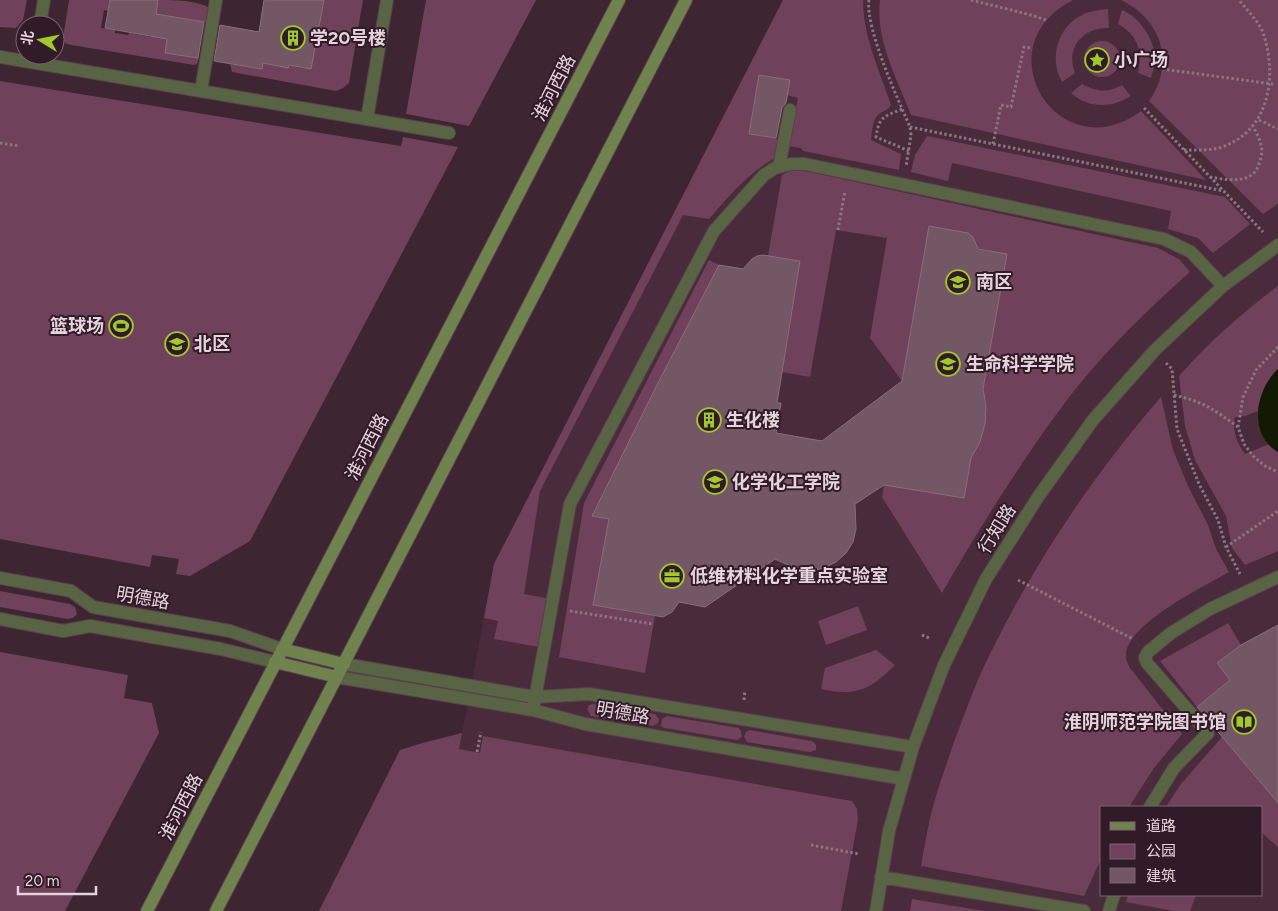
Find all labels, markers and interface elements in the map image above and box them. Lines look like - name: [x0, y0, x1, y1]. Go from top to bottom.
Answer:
- north arrow: [15, 15, 65, 65]
- building icon: 学20号楼: [280, 25, 306, 51]
- place label: 学20号楼: [310, 27, 386, 49]
- text: 北: [18, 29, 37, 46]
- place icon: 小广场: [1084, 47, 1110, 73]
- place label: 小广场: [1114, 49, 1168, 71]
- street label: 淮河西路: [528, 51, 580, 125]
- school or university icon: 南区: [945, 269, 971, 295]
- place label: 南区: [976, 271, 1012, 293]
- sports icon: 篮球场: [108, 313, 134, 339]
- place label: 篮球场: [50, 315, 104, 337]
- school or university icon: 北区: [164, 331, 190, 357]
- place label: 北区: [194, 333, 230, 355]
- school or university icon: 生命科学学院: [935, 351, 961, 377]
- place label: 生命科学学院: [966, 353, 1074, 375]
- building icon: 生化楼: [696, 407, 722, 433]
- place label: 生化楼: [726, 409, 780, 431]
- street label: 淮河西路: [341, 410, 393, 484]
- school or university icon: 化学化工学院: [702, 469, 728, 495]
- place label: 化学化工学院: [732, 471, 840, 493]
- street label: 行知路: [973, 500, 1021, 558]
- office icon: 低维材料化学重点实验室: [659, 563, 685, 589]
- place label: 低维材料化学重点实验室: [690, 565, 888, 587]
- street label: 明德路: [115, 582, 171, 614]
- street label: 明德路: [595, 697, 651, 729]
- library icon: 淮阴师范学院图书馆: [1231, 709, 1257, 735]
- place label: 淮阴师范学院图书馆: [1064, 711, 1226, 733]
- street label: 淮河西路: [155, 770, 207, 844]
- legend: [1100, 806, 1263, 896]
- text: 道路: [1146, 817, 1176, 835]
- text: 公园: [1146, 842, 1176, 860]
- scale bar: [18, 864, 95, 896]
- text: 建筑: [1146, 867, 1176, 885]
- text: 20 m: [25, 872, 59, 890]

